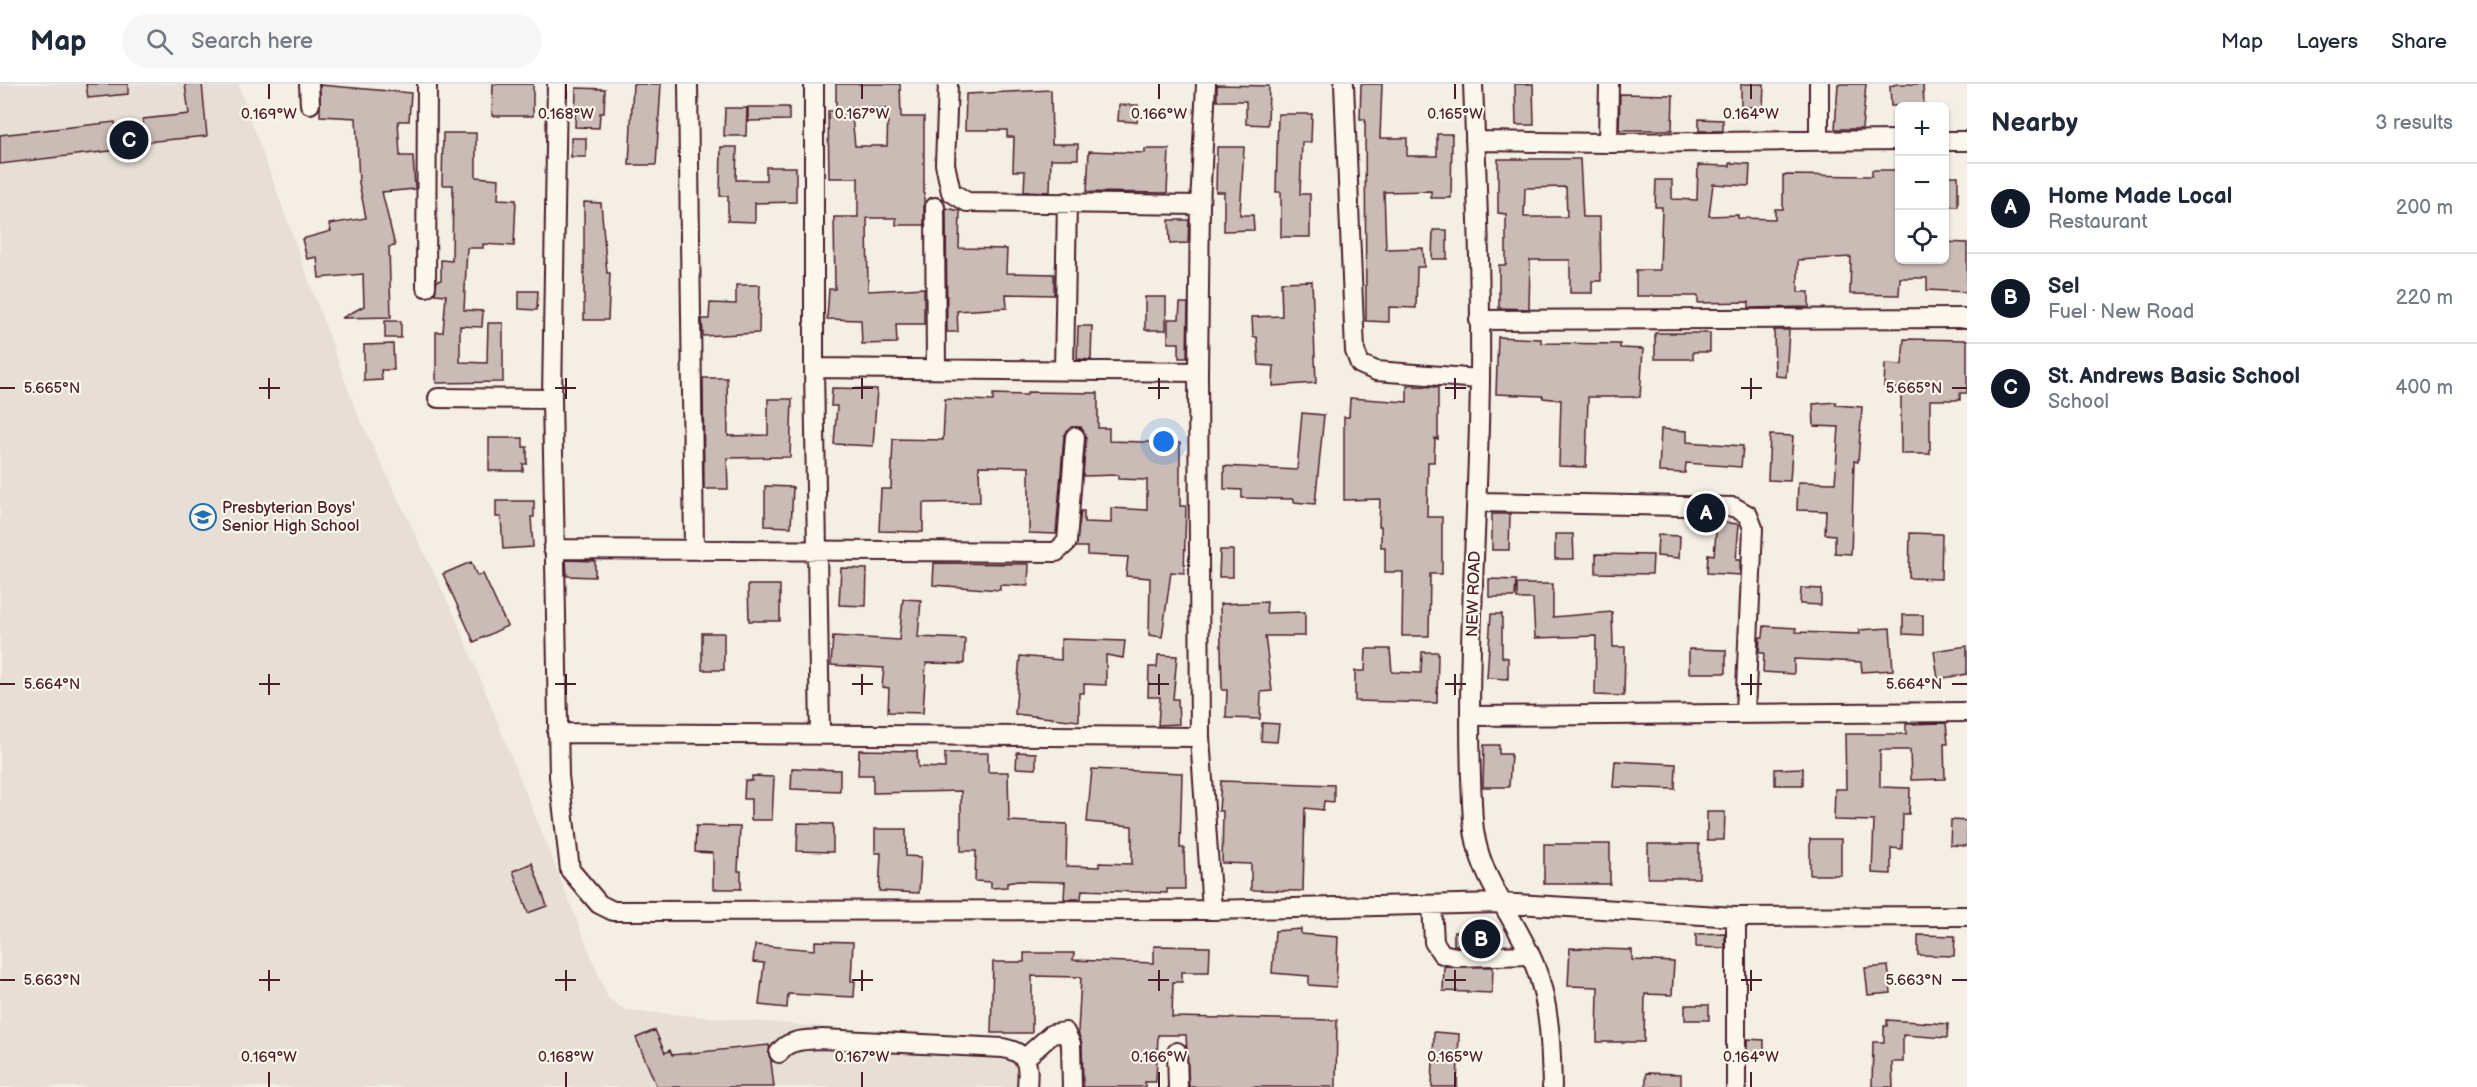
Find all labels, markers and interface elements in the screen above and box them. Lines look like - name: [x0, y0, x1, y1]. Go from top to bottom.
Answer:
- search box: [122, 14, 542, 68]
- text: Map: [30, 25, 86, 58]
- icon: search: [143, 25, 176, 58]
- text: Search here: [191, 28, 313, 55]
- text: Map: [2221, 29, 2263, 54]
- text: Layers: [2296, 29, 2358, 54]
- text: Share: [2391, 29, 2447, 54]
- map controls: [1895, 102, 1949, 264]
- button: +: [1895, 102, 1949, 156]
- text: 0.169°W: [241, 105, 297, 124]
- text: 0.168°W: [538, 105, 594, 124]
- text: 0.167°W: [835, 105, 890, 124]
- text: 0.166°W: [1131, 105, 1187, 124]
- text: 0.165°W: [1427, 105, 1483, 124]
- text: 0.164°W: [1723, 105, 1779, 124]
- text: Nearby: [1991, 108, 2078, 139]
- text: 3 results: [2375, 111, 2453, 135]
- pin: C: [110, 118, 148, 162]
- button: −: [1895, 156, 1949, 210]
- text: Home Made Local: [2048, 183, 2232, 210]
- text: A: [2004, 196, 2017, 220]
- text: 200 m: [2396, 196, 2453, 220]
- button: locate: [1895, 210, 1949, 264]
- text: Restaurant: [2048, 210, 2148, 234]
- text: Sel: [2048, 273, 2080, 300]
- text: B: [2003, 286, 2018, 310]
- text: 220 m: [2396, 286, 2453, 310]
- text: Fuel · New Road: [2048, 300, 2194, 324]
- text: St. Andrews Basic School: [2048, 363, 2300, 390]
- text: C: [2003, 376, 2018, 400]
- text: 400 m: [2395, 376, 2453, 400]
- text: 5.665°N: [24, 379, 80, 398]
- text: 5.665°N: [1886, 379, 1942, 398]
- text: School: [2048, 390, 2109, 414]
- your location: [1149, 427, 1178, 456]
- pin: A: [1686, 490, 1726, 536]
- place label: Presbyterian Boys' Senior High School: [222, 499, 359, 536]
- school or university icon: Presbyterian Boys' Senior High School: [188, 502, 218, 532]
- street label: NEW ROAD: [1463, 551, 1485, 637]
- text: 5.664°N: [24, 675, 80, 694]
- text: 5.664°N: [1886, 675, 1942, 694]
- pin: B: [1462, 916, 1500, 962]
- text: 5.663°N: [24, 971, 80, 990]
- text: 5.663°N: [1886, 971, 1942, 990]
- text: 0.169°W: [241, 1048, 297, 1067]
- text: 0.168°W: [538, 1048, 594, 1067]
- text: 0.167°W: [835, 1048, 890, 1067]
- text: 0.166°W: [1131, 1048, 1187, 1067]
- text: 0.165°W: [1427, 1048, 1483, 1067]
- text: 0.164°W: [1723, 1048, 1779, 1067]

